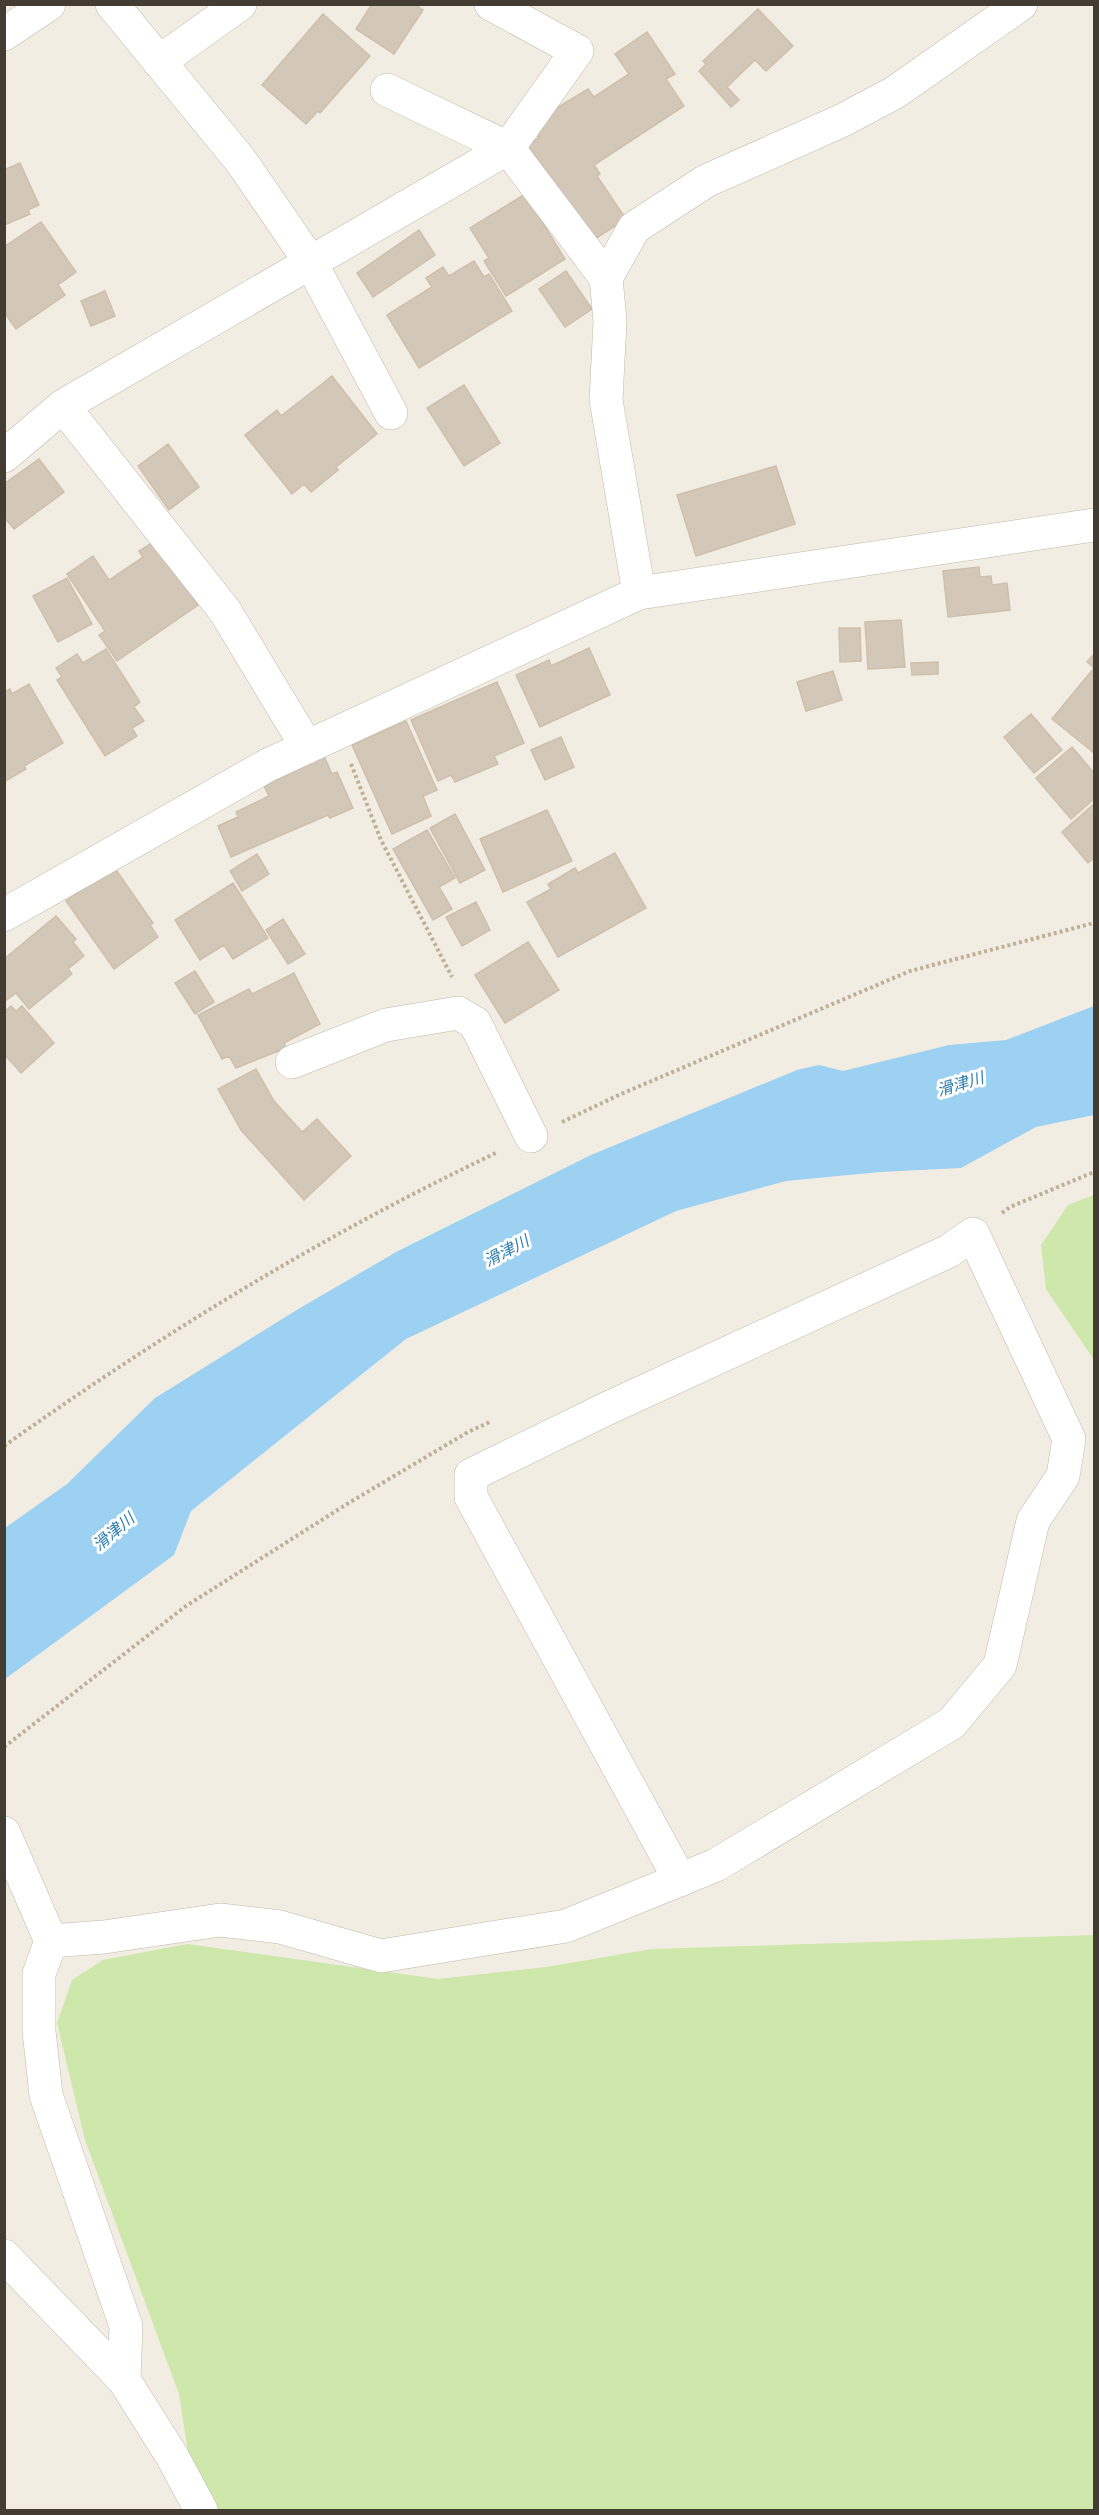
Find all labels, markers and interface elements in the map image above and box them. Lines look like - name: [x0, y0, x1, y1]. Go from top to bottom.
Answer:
- water label: 滑津川: [934, 1066, 988, 1099]
- water label: 滑津川: [480, 1229, 533, 1270]
- water label: 滑津川: [89, 1507, 139, 1554]

